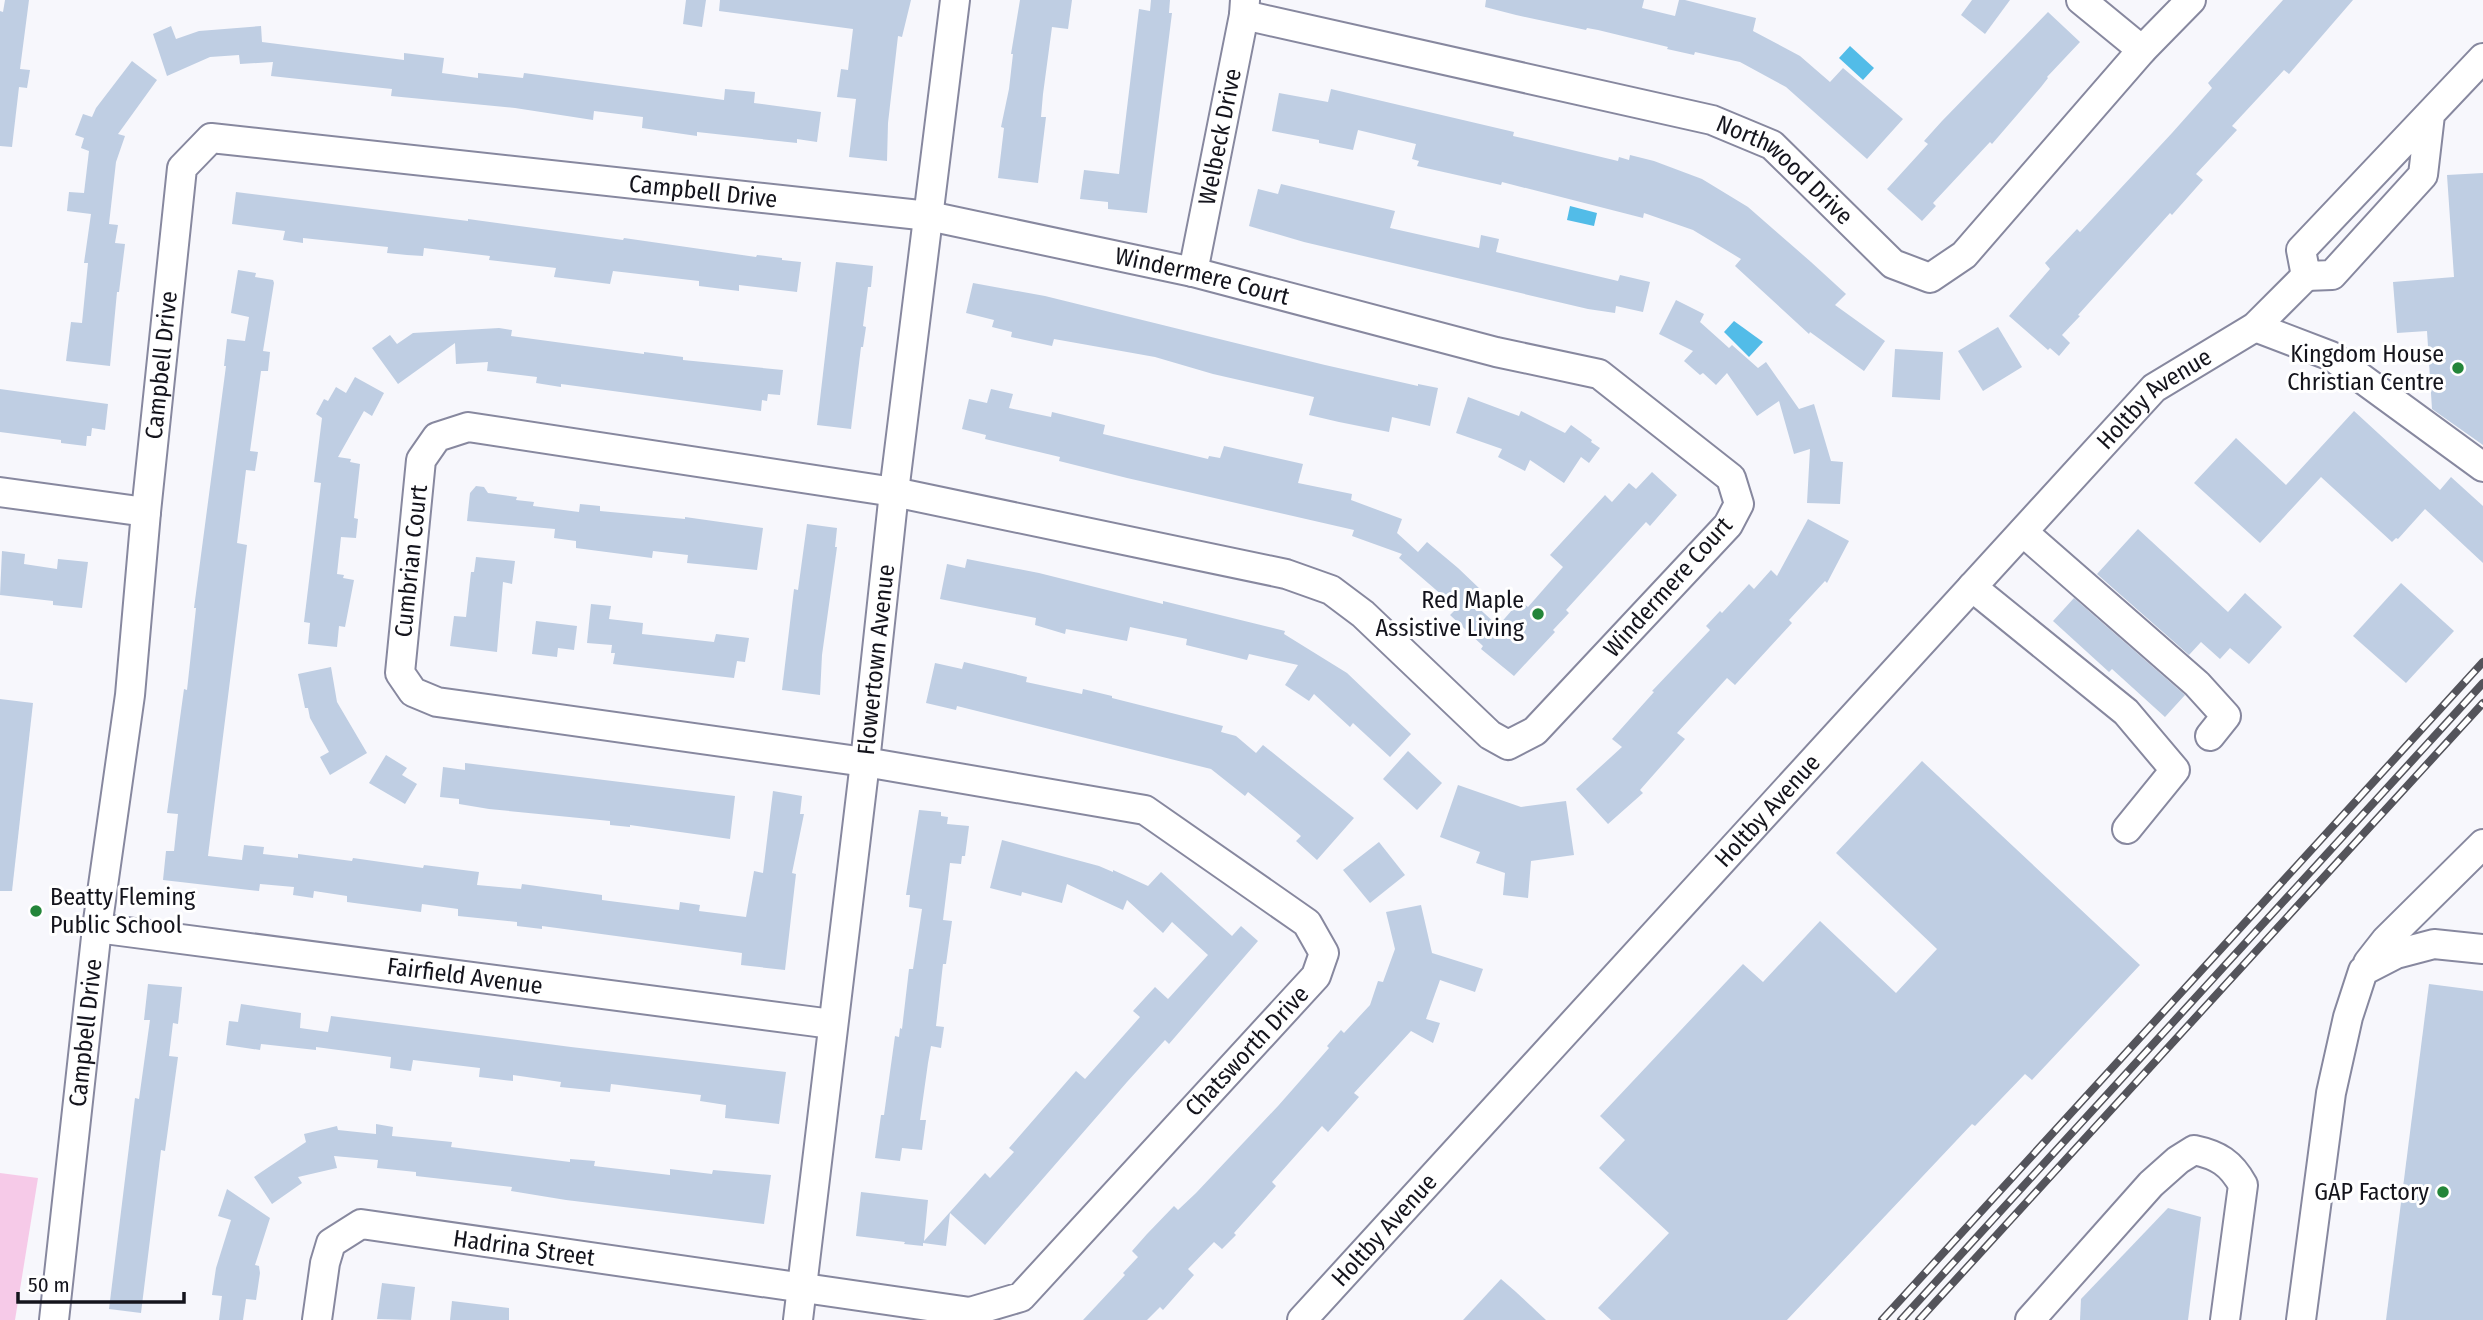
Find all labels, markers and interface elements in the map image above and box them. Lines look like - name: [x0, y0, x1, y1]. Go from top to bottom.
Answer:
- street label: Welbeck Drive: [1193, 66, 1247, 207]
- street label: Northwood Drive: [1712, 109, 1859, 230]
- street label: Campbell Drive: [628, 170, 779, 213]
- street label: Windermere Court: [1112, 242, 1293, 311]
- street label: Campbell Drive: [140, 290, 183, 441]
- place label: Kingdom House Christian Centre: [2287, 340, 2444, 396]
- street label: Holtby Avenue: [2091, 343, 2216, 455]
- marker: Kingdom House Christian Centre: [2450, 360, 2466, 376]
- street label: Cumbrian Court: [389, 483, 433, 639]
- street label: Windermere Court: [1598, 511, 1738, 663]
- street label: Flowertown Avenue: [852, 563, 900, 756]
- place label: Red Maple Assistive Living: [1376, 586, 1525, 642]
- marker: Red Maple Assistive Living: [1530, 606, 1546, 622]
- street label: Holtby Avenue: [1709, 749, 1826, 873]
- place label: Beatty Fleming Public School: [50, 883, 196, 939]
- marker: Beatty Fleming Public School: [28, 903, 44, 919]
- street label: Fairfield Avenue: [385, 952, 544, 1000]
- street label: Campbell Drive: [63, 957, 108, 1108]
- street label: Chatsworth Drive: [1179, 980, 1315, 1122]
- street label: Holtby Avenue: [1326, 1168, 1443, 1292]
- place label: GAP Factory: [2314, 1178, 2429, 1206]
- marker: GAP Factory: [2435, 1184, 2451, 1200]
- street label: Hadrina Street: [451, 1224, 597, 1272]
- scale bar: [18, 1260, 184, 1304]
- text: 50 m: [28, 1272, 70, 1298]

